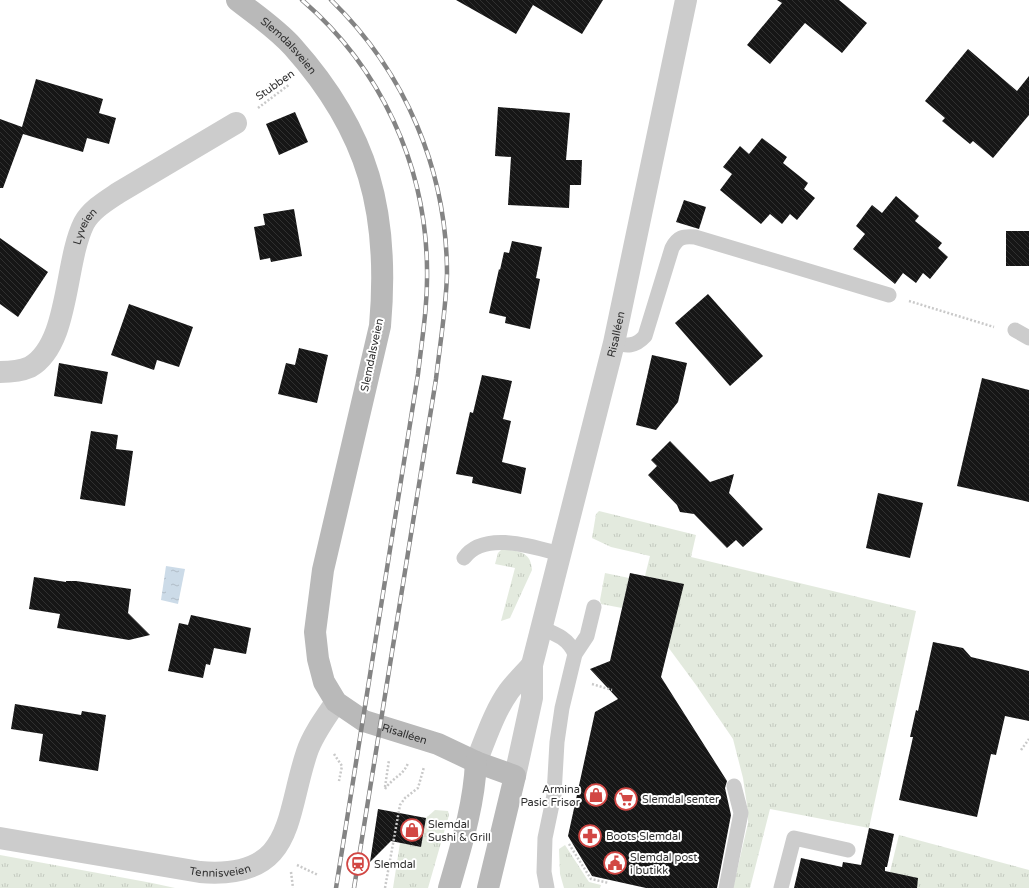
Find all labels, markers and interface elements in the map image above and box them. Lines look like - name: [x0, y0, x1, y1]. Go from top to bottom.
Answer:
- street label: Slemdalsveien: [258, 14, 319, 77]
- street label: Stubben: [253, 67, 297, 103]
- street label: Lyveien: [70, 205, 99, 246]
- street label: Risalléen: [604, 310, 627, 359]
- street label: Slemdalsveien: [358, 317, 386, 393]
- street label: Risalléen: [380, 720, 429, 747]
- shop icon: Armina Pasic Frisør: [583, 782, 609, 808]
- place label: Armina Pasic Frisør: [520, 783, 581, 809]
- supermarket icon: Slemdal senter: [613, 786, 639, 812]
- place label: Slemdal senter: [642, 793, 720, 806]
- shop icon: Slemdal Sushi & Grill: [399, 817, 425, 843]
- place label: Slemdal Sushi & Grill: [428, 818, 491, 844]
- pharmacy icon: Boots Slemdal: [577, 823, 603, 849]
- place label: Boots Slemdal: [606, 830, 681, 843]
- public building icon: Slemdal post i butikk: [602, 850, 628, 876]
- station icon: Slemdal: [345, 851, 371, 877]
- place label: Slemdal post i butikk: [630, 851, 698, 877]
- place label: Slemdal: [374, 858, 416, 871]
- street label: Tennisveien: [189, 861, 252, 879]

